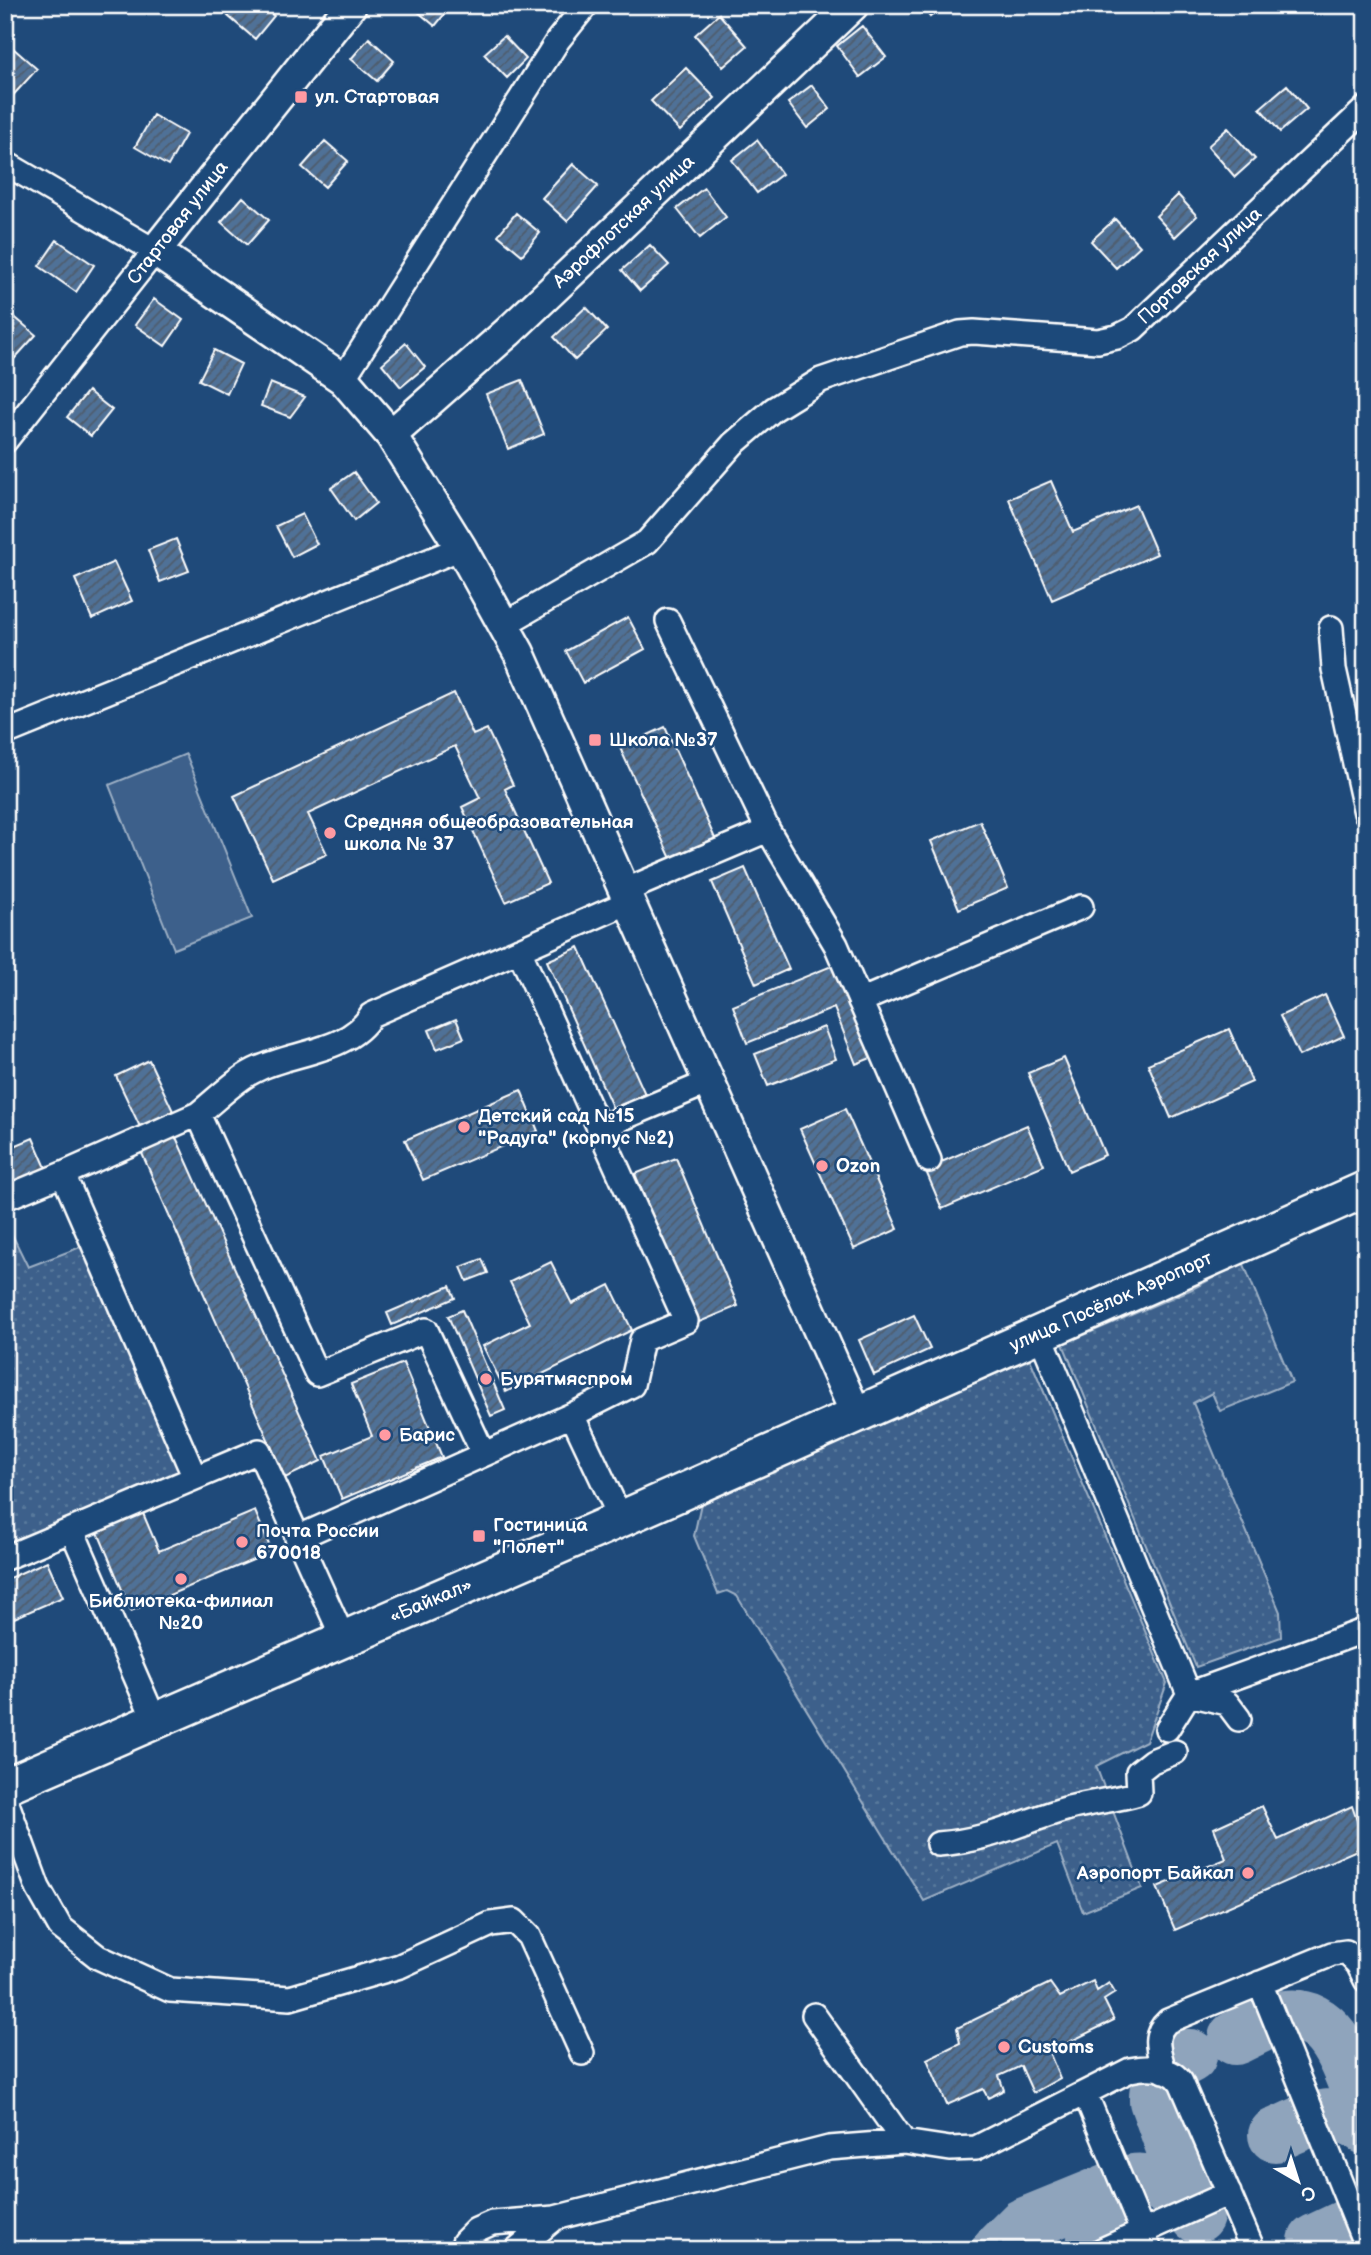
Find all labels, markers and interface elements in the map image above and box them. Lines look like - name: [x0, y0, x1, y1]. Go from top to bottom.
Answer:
- place label: ул. Стартовая: [315, 86, 439, 109]
- marker: ул. Стартовая: [293, 89, 309, 105]
- street label: Аэрофлотская улица: [548, 150, 700, 294]
- street label: Стартовая улица: [123, 157, 233, 289]
- street label: Портовская улица: [1133, 203, 1267, 329]
- place label: Школа №37: [609, 729, 718, 752]
- marker: Школа №37: [587, 732, 603, 748]
- place label: Средняя общеобразовательная школа № 37: [344, 811, 634, 856]
- marker: Средняя общеобразовательная школа № 37: [322, 825, 338, 841]
- place label: Детский сад №15 "Радуга" (корпус №2): [478, 1105, 674, 1150]
- marker: Детский сад №15 "Радуга" (корпус №2): [456, 1119, 472, 1135]
- place label: Ozon: [836, 1155, 880, 1178]
- marker: Ozon: [814, 1158, 830, 1174]
- street label: улица Посёлок Аэропорт: [1006, 1247, 1216, 1357]
- place label: Бурятмяспром: [500, 1368, 633, 1391]
- marker: Бурятмяспром: [478, 1371, 494, 1387]
- place label: Барис: [399, 1424, 455, 1447]
- marker: Барис: [377, 1427, 393, 1443]
- place label: Гостиница "Полет": [493, 1514, 589, 1559]
- place label: Почта России 670018: [256, 1520, 379, 1565]
- marker: Гостиница "Полет": [471, 1528, 487, 1544]
- marker: Почта России 670018: [234, 1534, 250, 1550]
- marker: Библиотека-филиал №20: [173, 1571, 189, 1587]
- street label: «Байкал»: [386, 1573, 476, 1629]
- place label: Библиотека-филиал №20: [89, 1590, 273, 1635]
- place label: Аэропорт Байкал: [1076, 1862, 1234, 1885]
- marker: Аэропорт Байкал: [1240, 1865, 1256, 1881]
- place label: Customs: [1018, 2036, 1094, 2059]
- marker: Customs: [996, 2039, 1012, 2055]
- north arrow: [1262, 2146, 1332, 2216]
- text: С: [1295, 2180, 1320, 2206]

